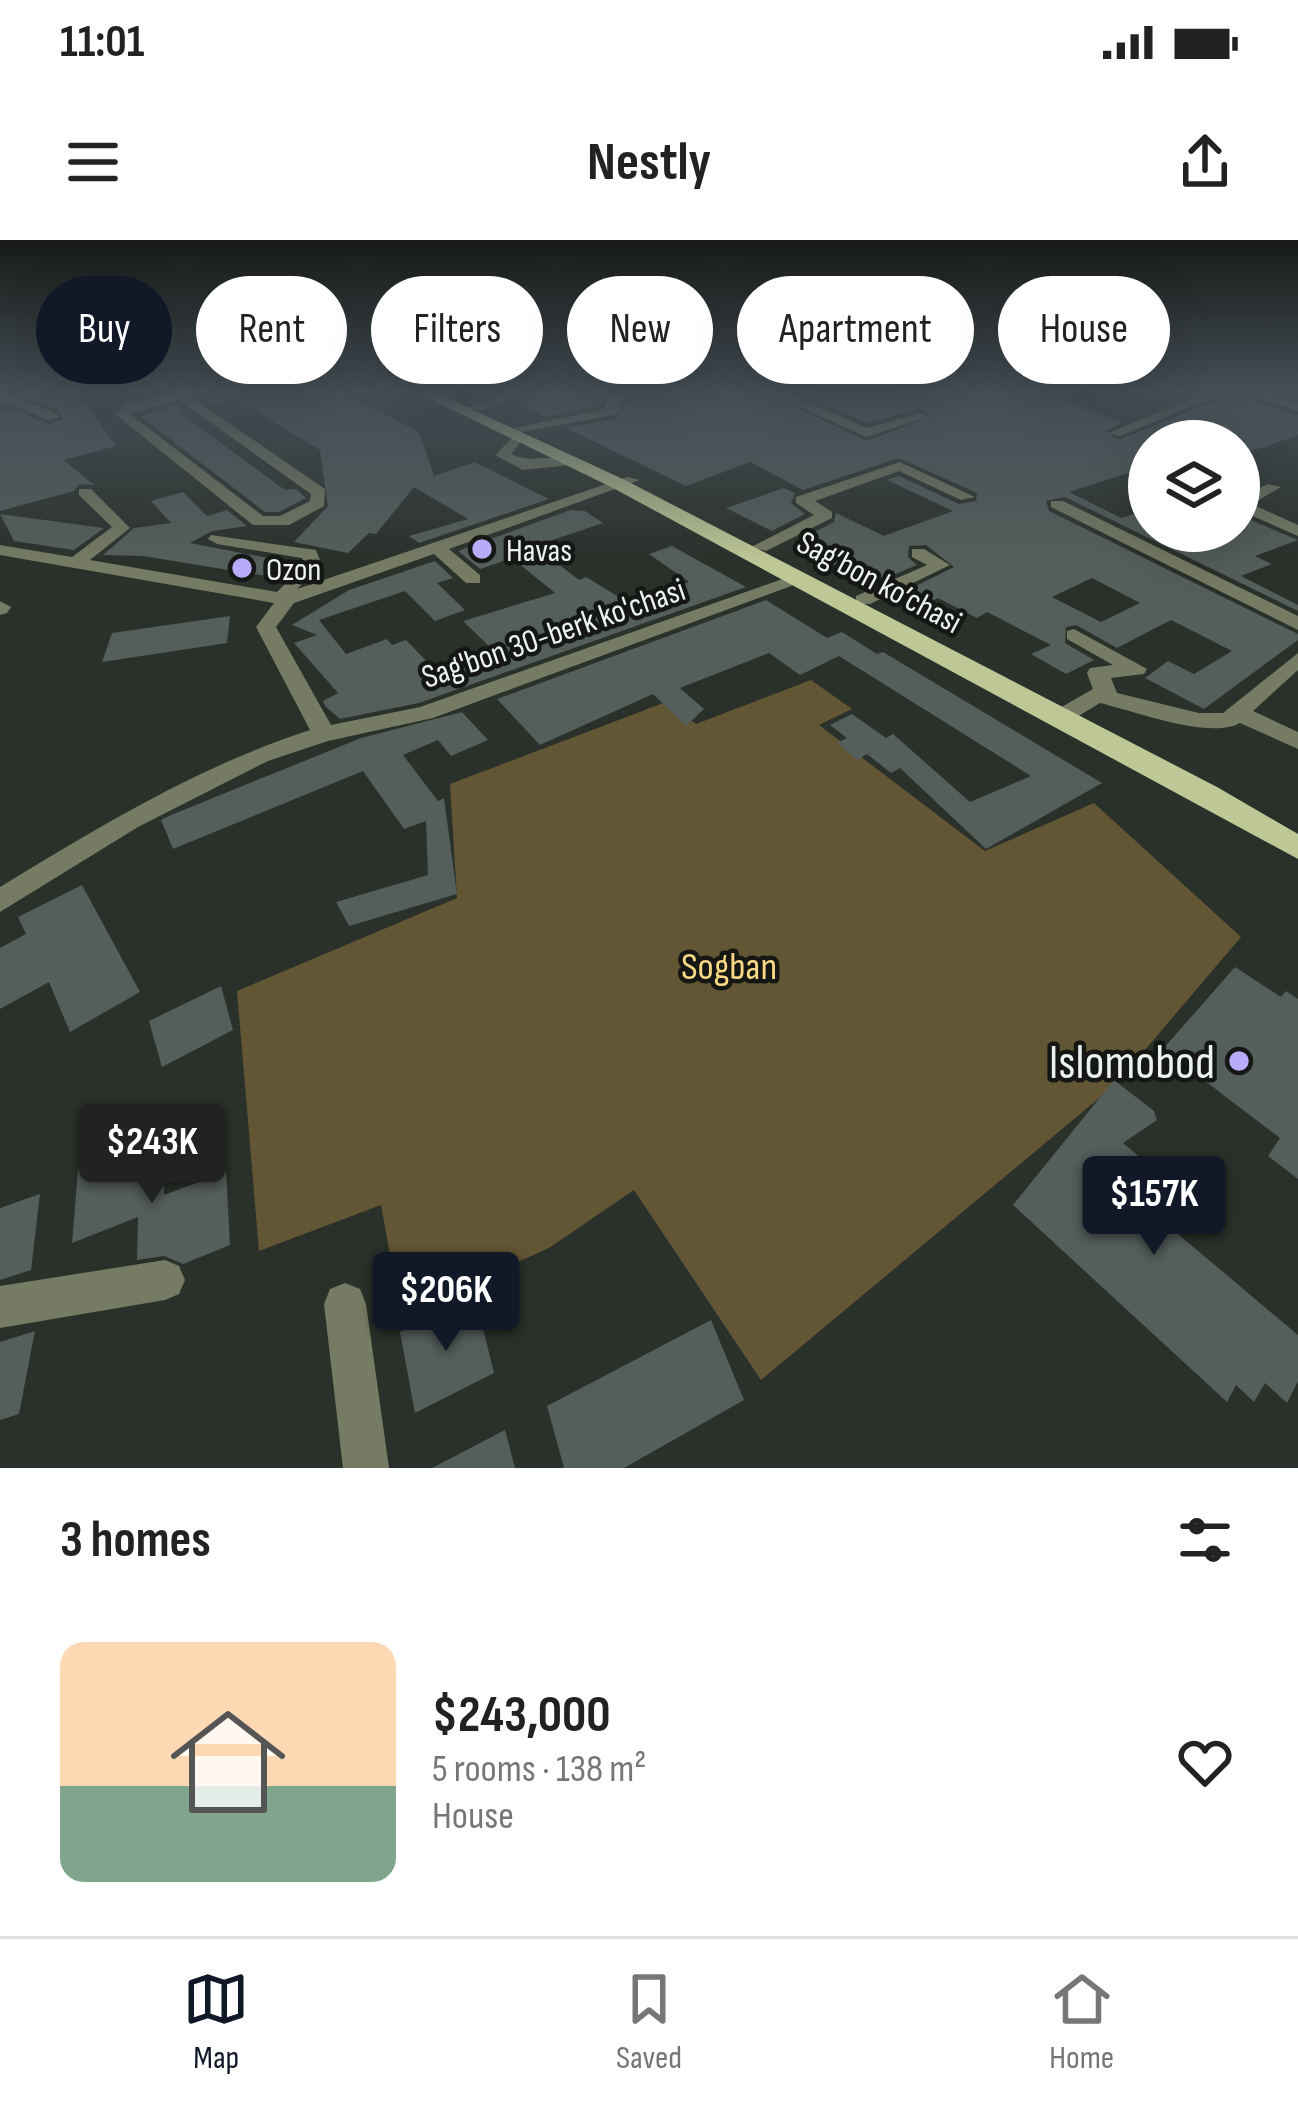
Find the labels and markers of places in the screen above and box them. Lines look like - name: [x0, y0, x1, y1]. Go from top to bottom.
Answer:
- place label: Havas: [506, 531, 572, 571]
- marker: Havas: [469, 536, 495, 562]
- place label: Ozon: [266, 550, 321, 590]
- marker: Ozon: [229, 555, 255, 581]
- place label: Islomobod: [1049, 1035, 1215, 1092]
- marker: Islomobod: [1226, 1048, 1252, 1074]
- pin: $243K: [68, 1104, 236, 1206]
- pin: $157K: [1070, 1156, 1238, 1258]
- pin: $206K: [362, 1252, 530, 1354]

